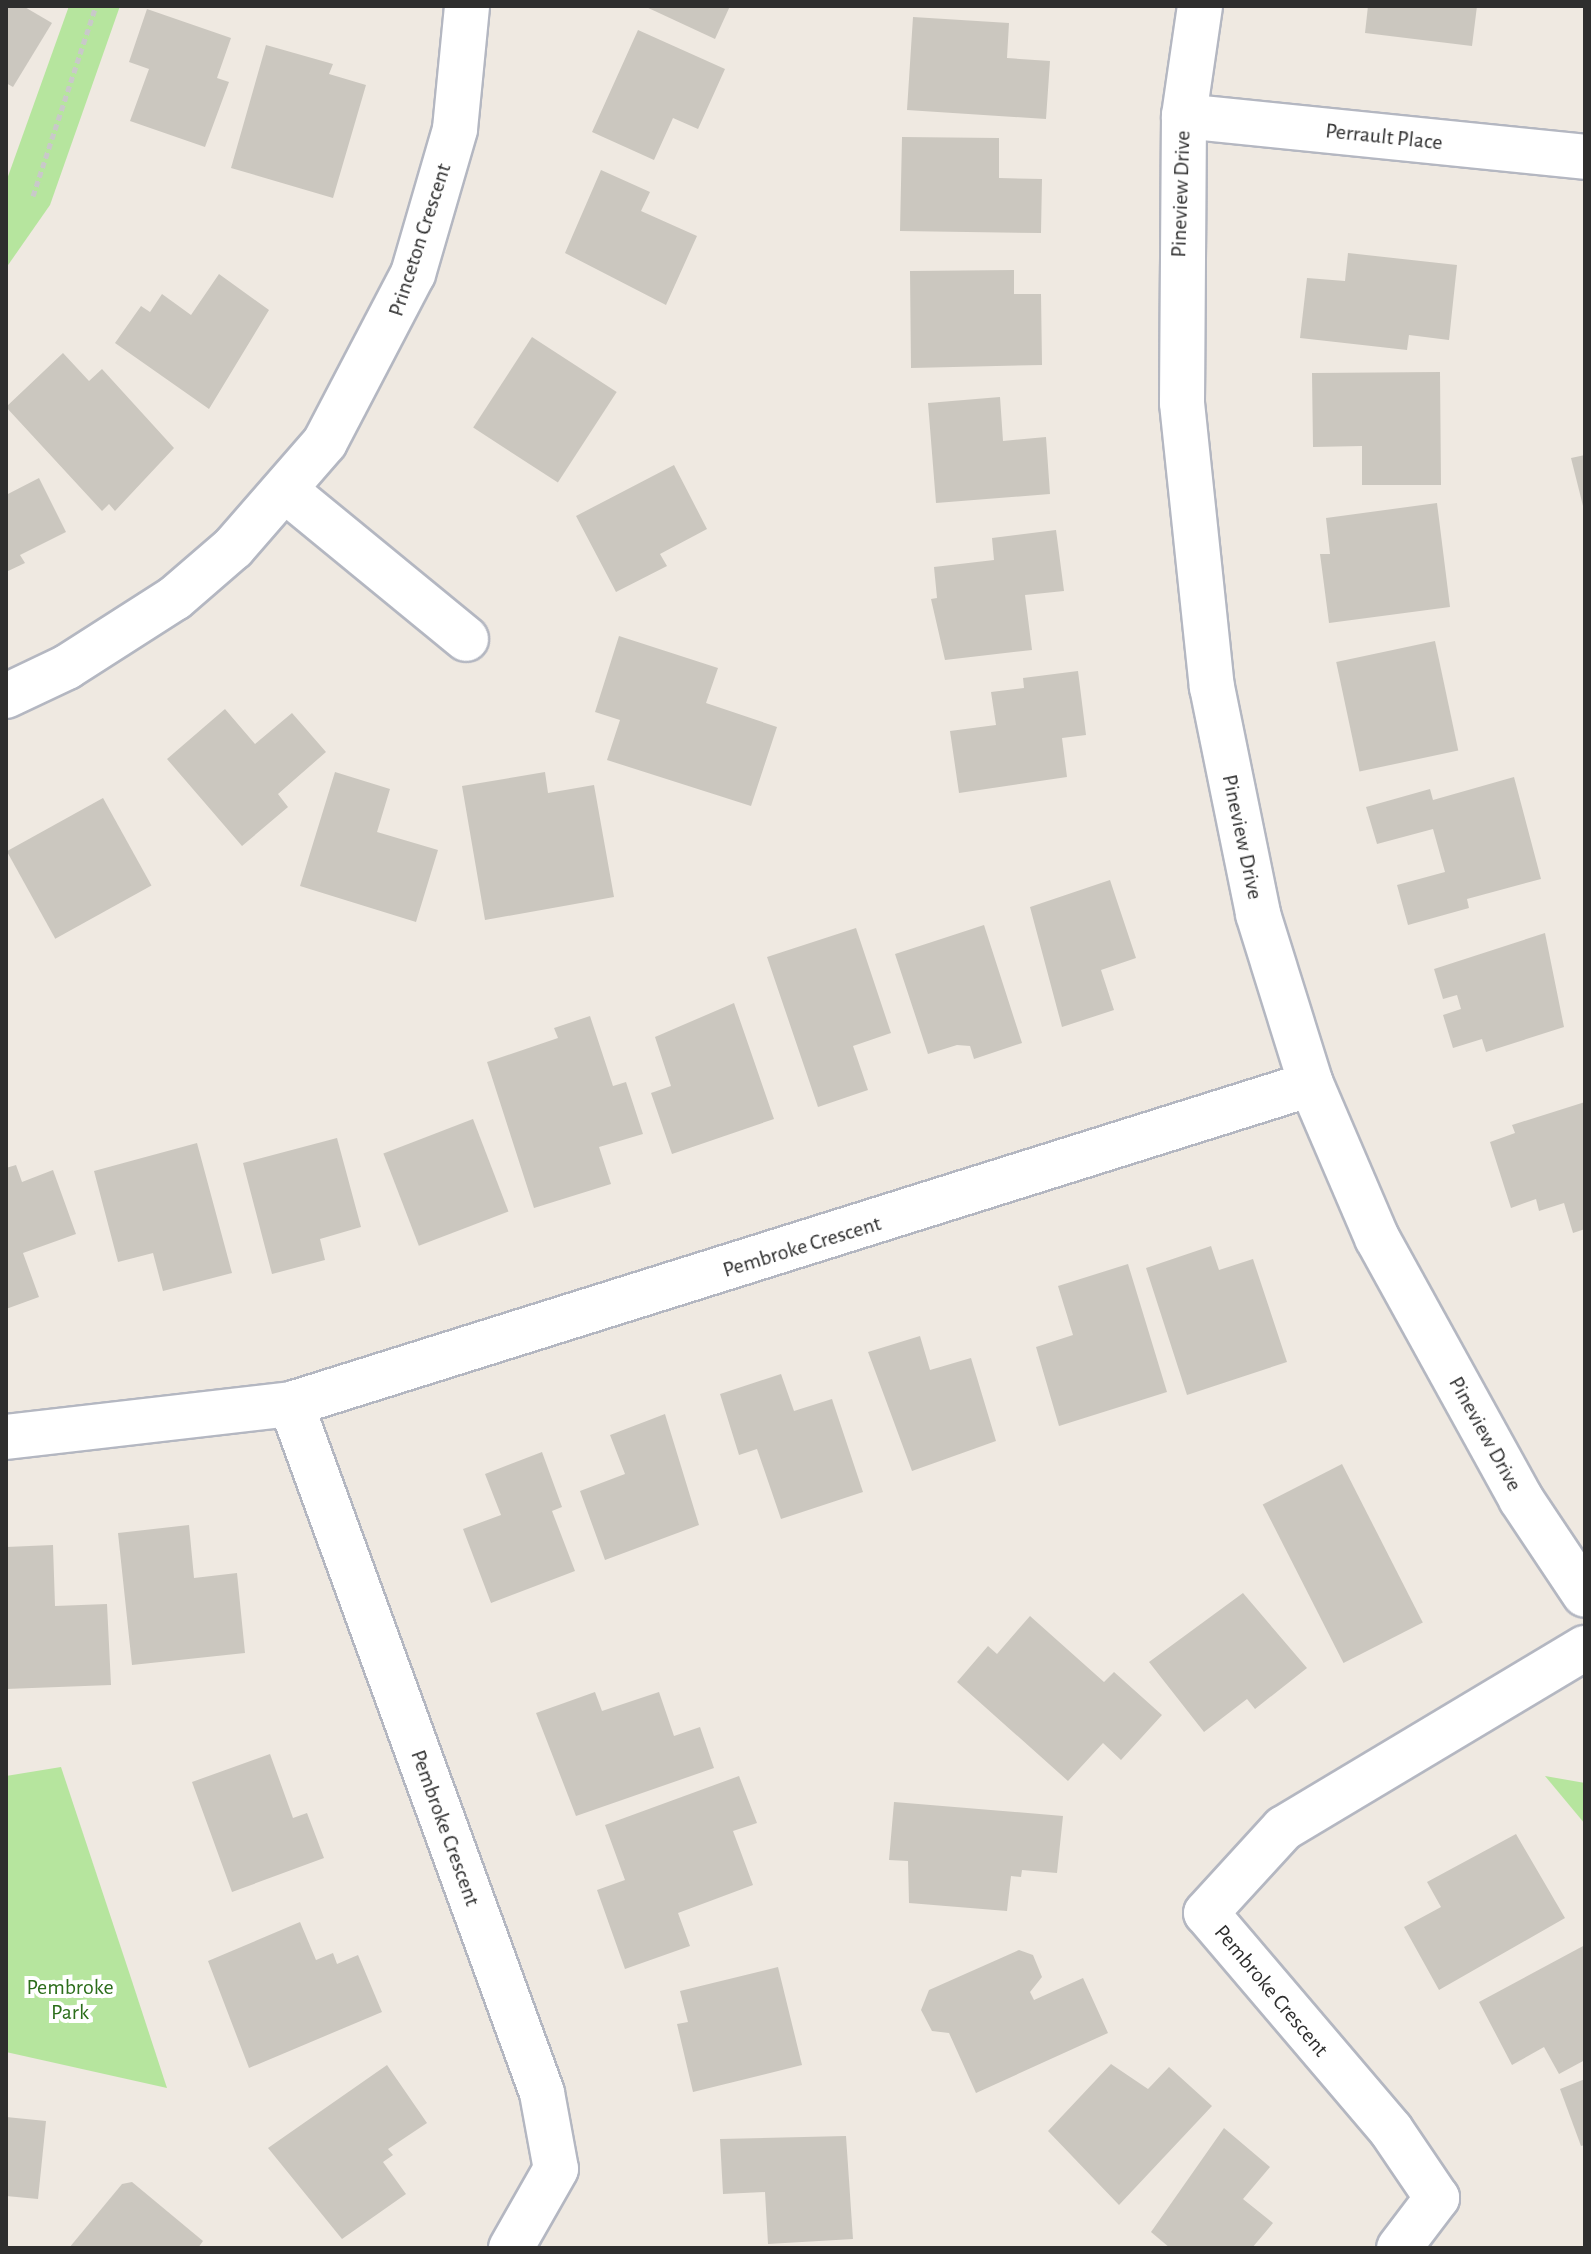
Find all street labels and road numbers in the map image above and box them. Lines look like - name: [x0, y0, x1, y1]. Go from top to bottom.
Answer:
- street label: Perrault Place: [1324, 118, 1444, 156]
- street label: Pineview Drive: [1166, 130, 1196, 258]
- street label: Princeton Crescent: [383, 160, 457, 320]
- street label: Pineview Drive: [1216, 772, 1268, 902]
- street label: Pembroke Crescent: [720, 1210, 884, 1284]
- street label: Pineview Drive: [1443, 1372, 1527, 1496]
- street label: Pembroke Crescent: [405, 1746, 485, 1910]
- street label: Pembroke Crescent: [1208, 1920, 1334, 2062]

